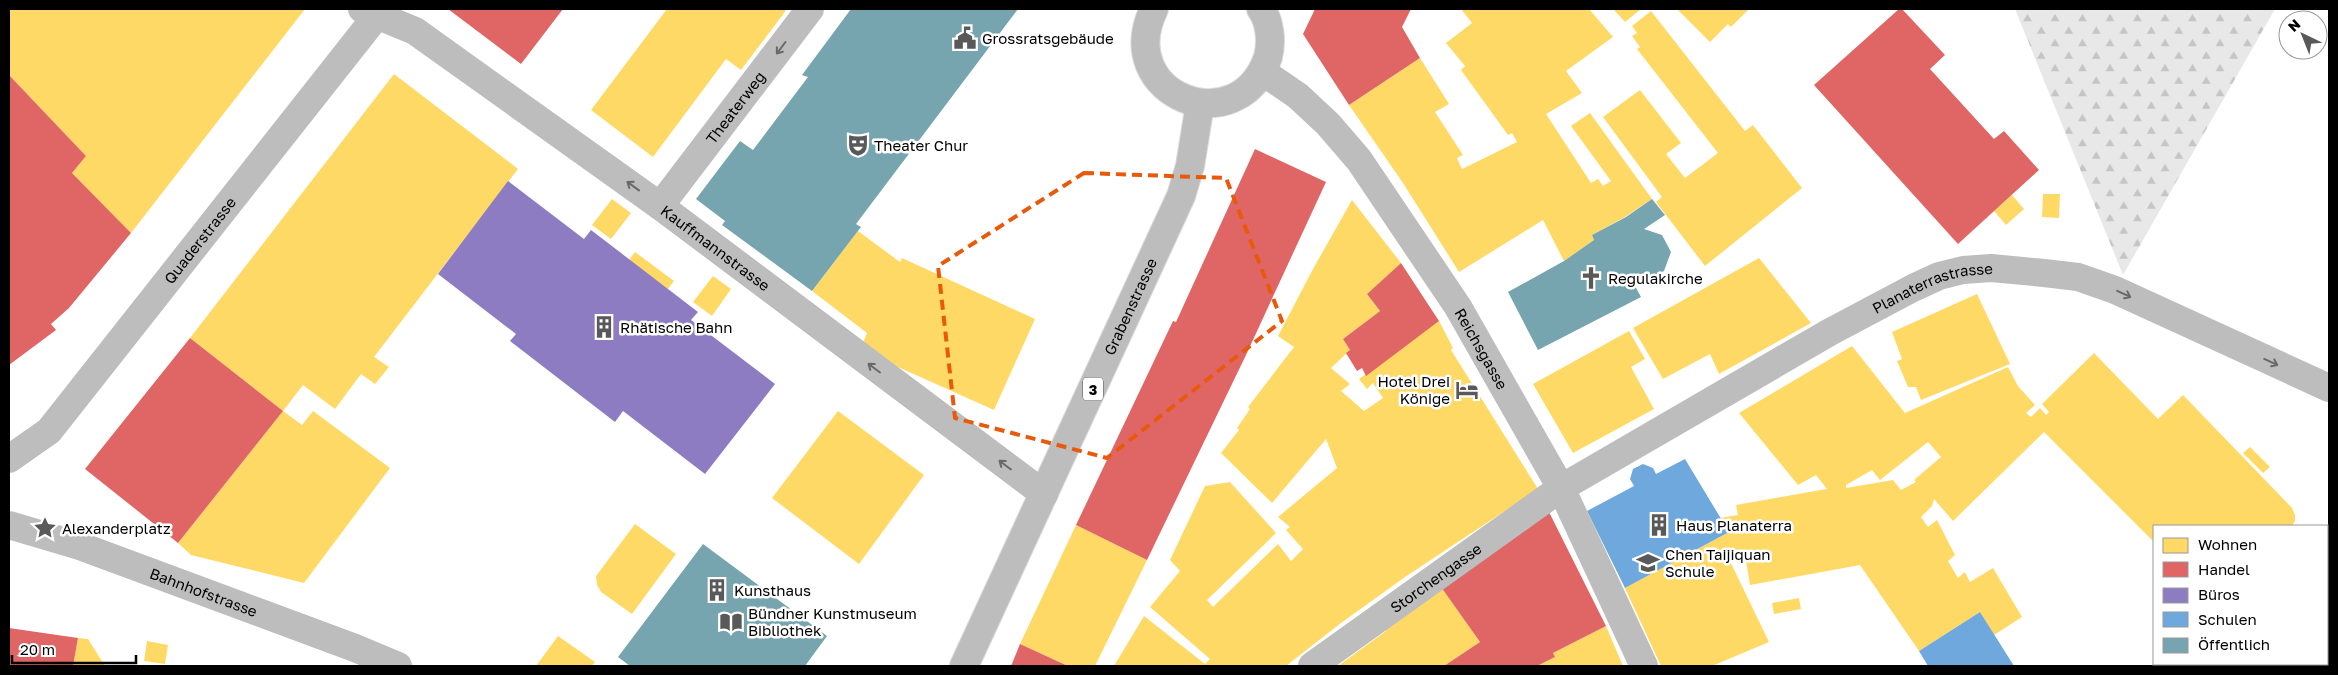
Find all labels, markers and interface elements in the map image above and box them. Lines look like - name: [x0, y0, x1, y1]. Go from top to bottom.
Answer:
- north arrow: [2278, 10, 2328, 60]
- text: N: [2284, 15, 2303, 35]
- public building icon: Grossratsgebäude: [952, 25, 978, 51]
- place label: Grossratsgebäude: [982, 29, 1114, 47]
- one-way arrow: [775, 41, 786, 54]
- street label: Theaterweg: [702, 68, 768, 147]
- theatre icon: Theater Chur: [845, 132, 871, 158]
- place label: Theater Chur: [874, 136, 968, 154]
- one-way arrow: [626, 181, 640, 191]
- street label: Quaderstrasse: [160, 193, 239, 287]
- street label: Kauffmannstrasse: [657, 201, 774, 295]
- street label: Grabenstrasse: [1100, 255, 1160, 358]
- street label: Planaterrastrasse: [1869, 259, 1994, 317]
- church icon: Regulakirche: [1578, 265, 1604, 291]
- place label: Regulakirche: [1608, 269, 1703, 287]
- one-way arrow: [2116, 290, 2131, 300]
- street label: Reichsgasse: [1451, 305, 1512, 393]
- building icon: Rhätische Bahn: [591, 314, 617, 340]
- place label: Rhätische Bahn: [620, 318, 733, 336]
- one-way arrow: [2263, 358, 2278, 367]
- one-way arrow: [867, 363, 881, 373]
- place label: Hotel Drei Könige: [1377, 372, 1450, 407]
- hotel icon: Hotel Drei Könige: [1454, 377, 1480, 403]
- road number: 3: [1083, 378, 1103, 400]
- one-way arrow: [998, 460, 1012, 470]
- building icon: Haus Planaterra: [1646, 512, 1672, 538]
- place icon: Alexanderplatz: [32, 515, 58, 541]
- place label: Haus Planaterra: [1676, 516, 1792, 534]
- place label: Alexanderplatz: [62, 519, 171, 537]
- legend: [2153, 525, 2328, 665]
- text: Wohnen: [2198, 535, 2257, 553]
- street label: Storchengasse: [1387, 539, 1485, 616]
- place label: Chen Taijiquan Schule: [1665, 545, 1771, 580]
- school or university icon: Chen Taijiquan Schule: [1635, 550, 1661, 576]
- text: Handel: [2198, 560, 2250, 578]
- street label: Bahnhofstrasse: [147, 564, 260, 620]
- building icon: Kunsthaus: [704, 577, 730, 603]
- place label: Kunsthaus: [734, 581, 811, 599]
- text: Büros: [2198, 585, 2240, 603]
- place label: Bündner Kunstmuseum Bibliothek: [748, 604, 917, 639]
- library icon: Bündner Kunstmuseum Bibliothek: [718, 609, 744, 635]
- text: Schulen: [2198, 610, 2257, 628]
- scale bar: [12, 632, 136, 664]
- text: Öffentlich: [2198, 635, 2270, 653]
- text: 20 m: [20, 640, 55, 658]

